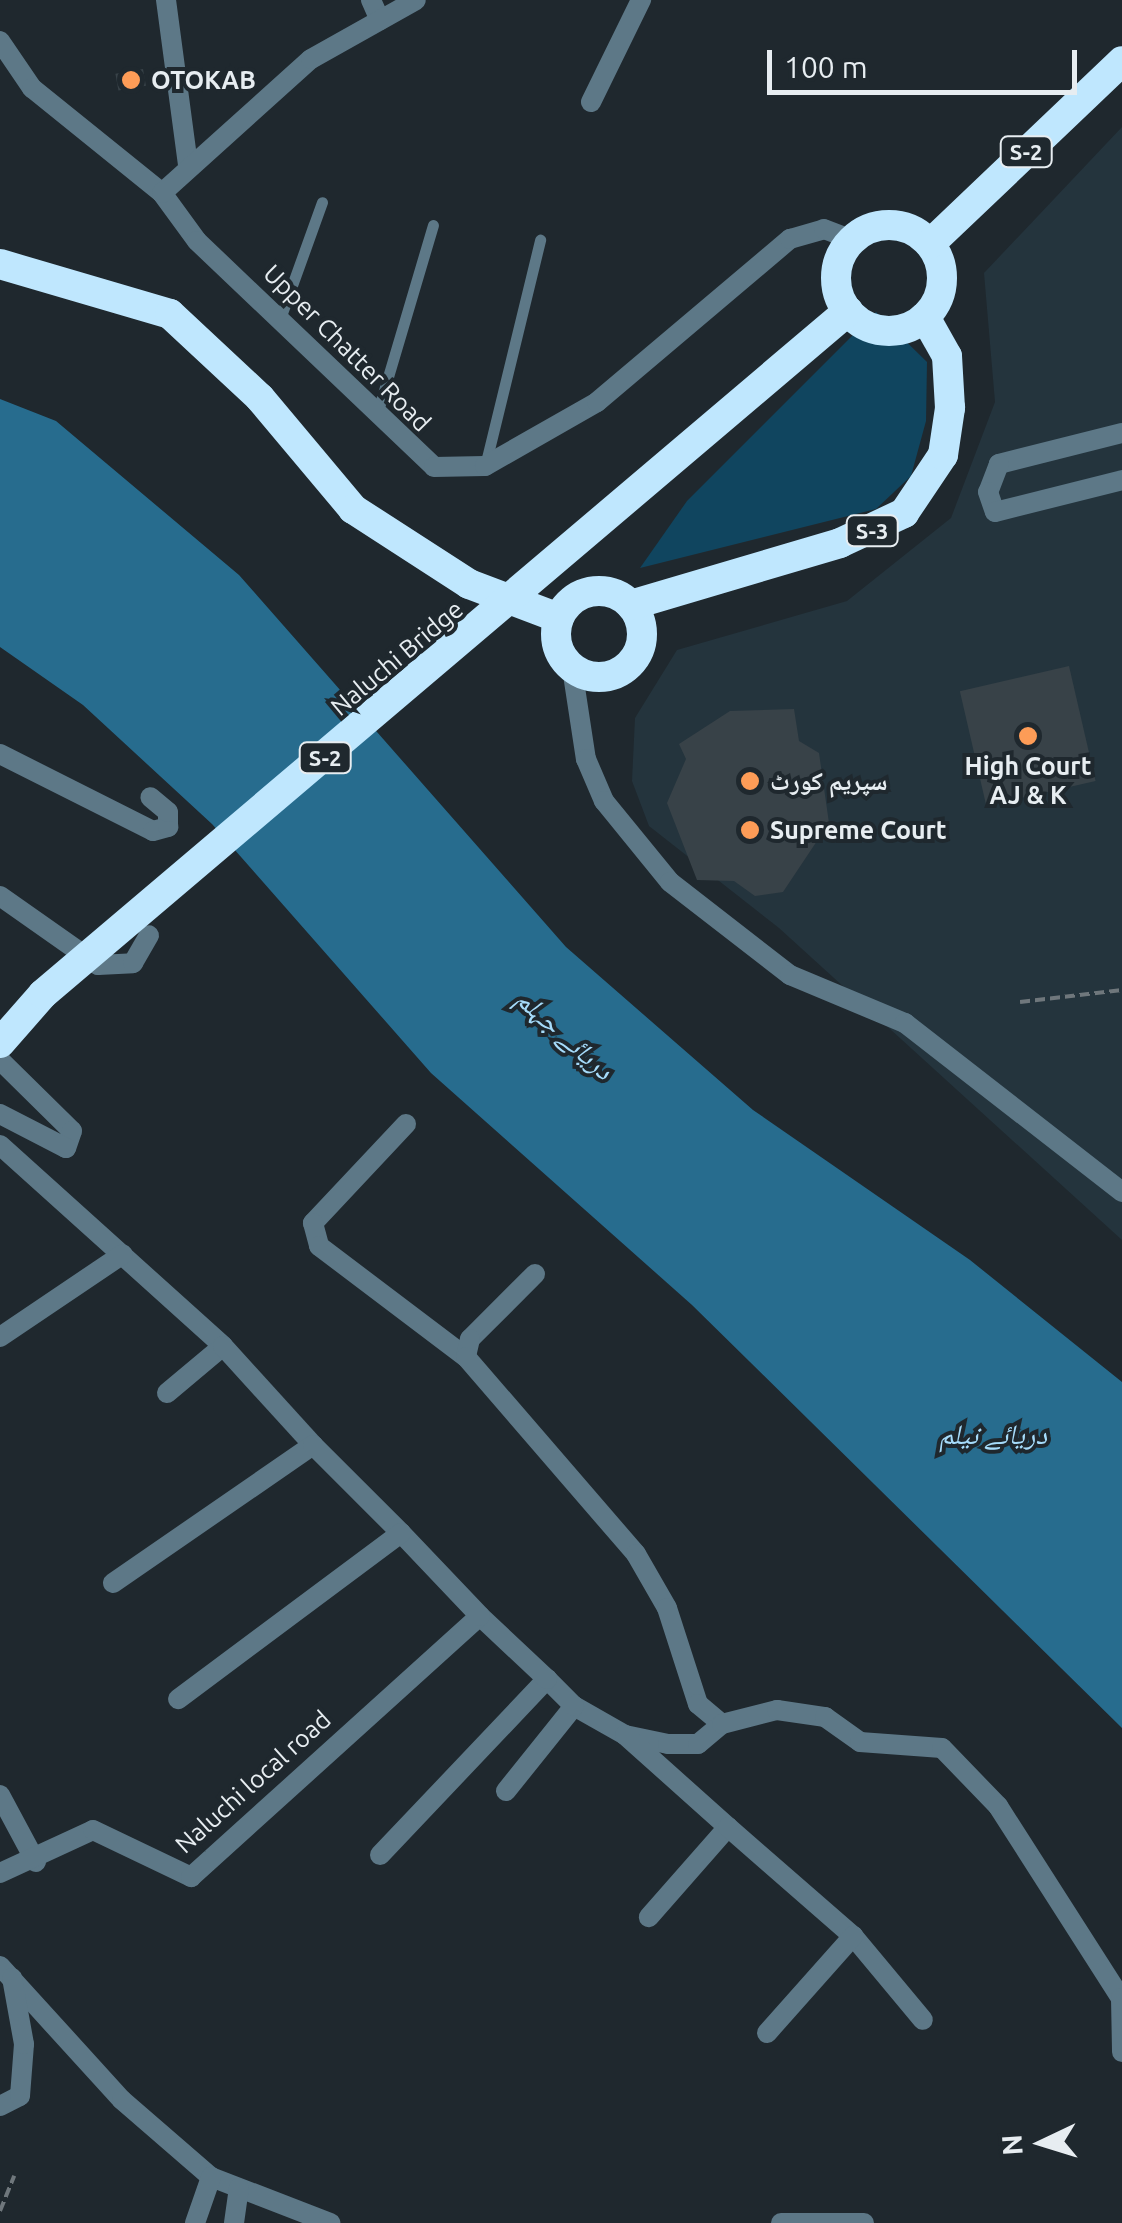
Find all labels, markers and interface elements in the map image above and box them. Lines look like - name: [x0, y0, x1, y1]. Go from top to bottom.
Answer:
- scale bar: [772, 30, 1082, 92]
- text: 100 m: [784, 50, 868, 84]
- place label: OTOKAB: [151, 65, 256, 95]
- marker: OTOKAB: [120, 69, 142, 91]
- road number: S-2: [998, 135, 1054, 169]
- street label: Upper Chatter Road: [257, 258, 437, 438]
- road number: S-3: [844, 514, 900, 548]
- street label: Naluchi Bridge: [325, 594, 469, 722]
- marker: High Court AJ & K: [1017, 725, 1039, 747]
- road number: S-2: [298, 741, 352, 775]
- place label: High Court AJ & K: [965, 752, 1091, 811]
- place label: سپریم کورٹ: [770, 766, 888, 796]
- marker: سپریم کورٹ: [739, 770, 761, 792]
- place label: Supreme Court: [770, 815, 947, 845]
- marker: Supreme Court: [739, 819, 761, 841]
- water label: دریائے جہلم: [509, 982, 621, 1086]
- water label: دریائے نیلم: [939, 1417, 1047, 1451]
- street label: Naluchi local road: [169, 1704, 337, 1860]
- north arrow: [992, 2093, 1092, 2193]
- text: N: [995, 2134, 1028, 2157]

